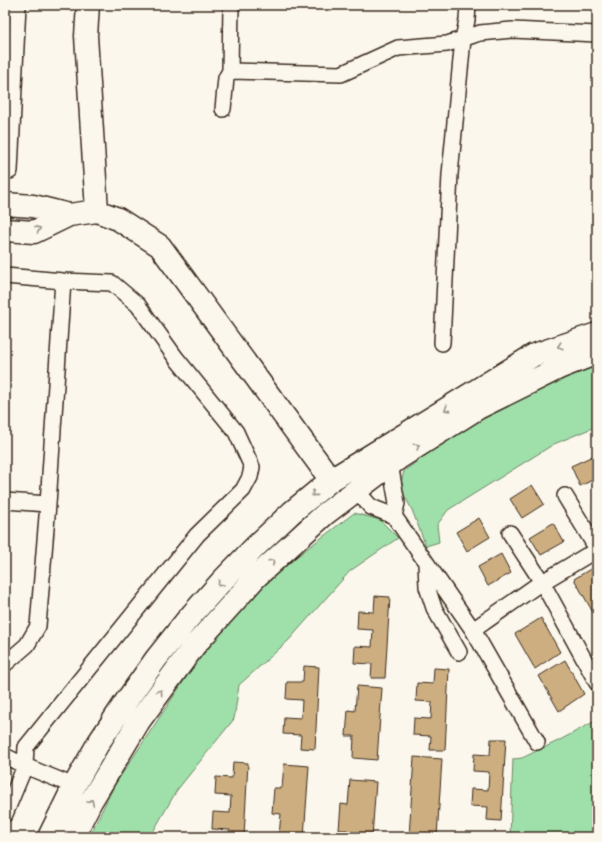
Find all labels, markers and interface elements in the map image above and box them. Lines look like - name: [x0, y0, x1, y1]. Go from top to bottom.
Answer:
- one-way arrow: [35, 226, 42, 234]
- one-way arrow: [557, 341, 564, 350]
- one-way arrow: [444, 404, 451, 411]
- one-way arrow: [413, 443, 420, 451]
- one-way arrow: [311, 490, 319, 497]
- one-way arrow: [267, 559, 275, 567]
- one-way arrow: [217, 579, 224, 586]
- one-way arrow: [155, 690, 162, 697]
- one-way arrow: [86, 799, 93, 806]

